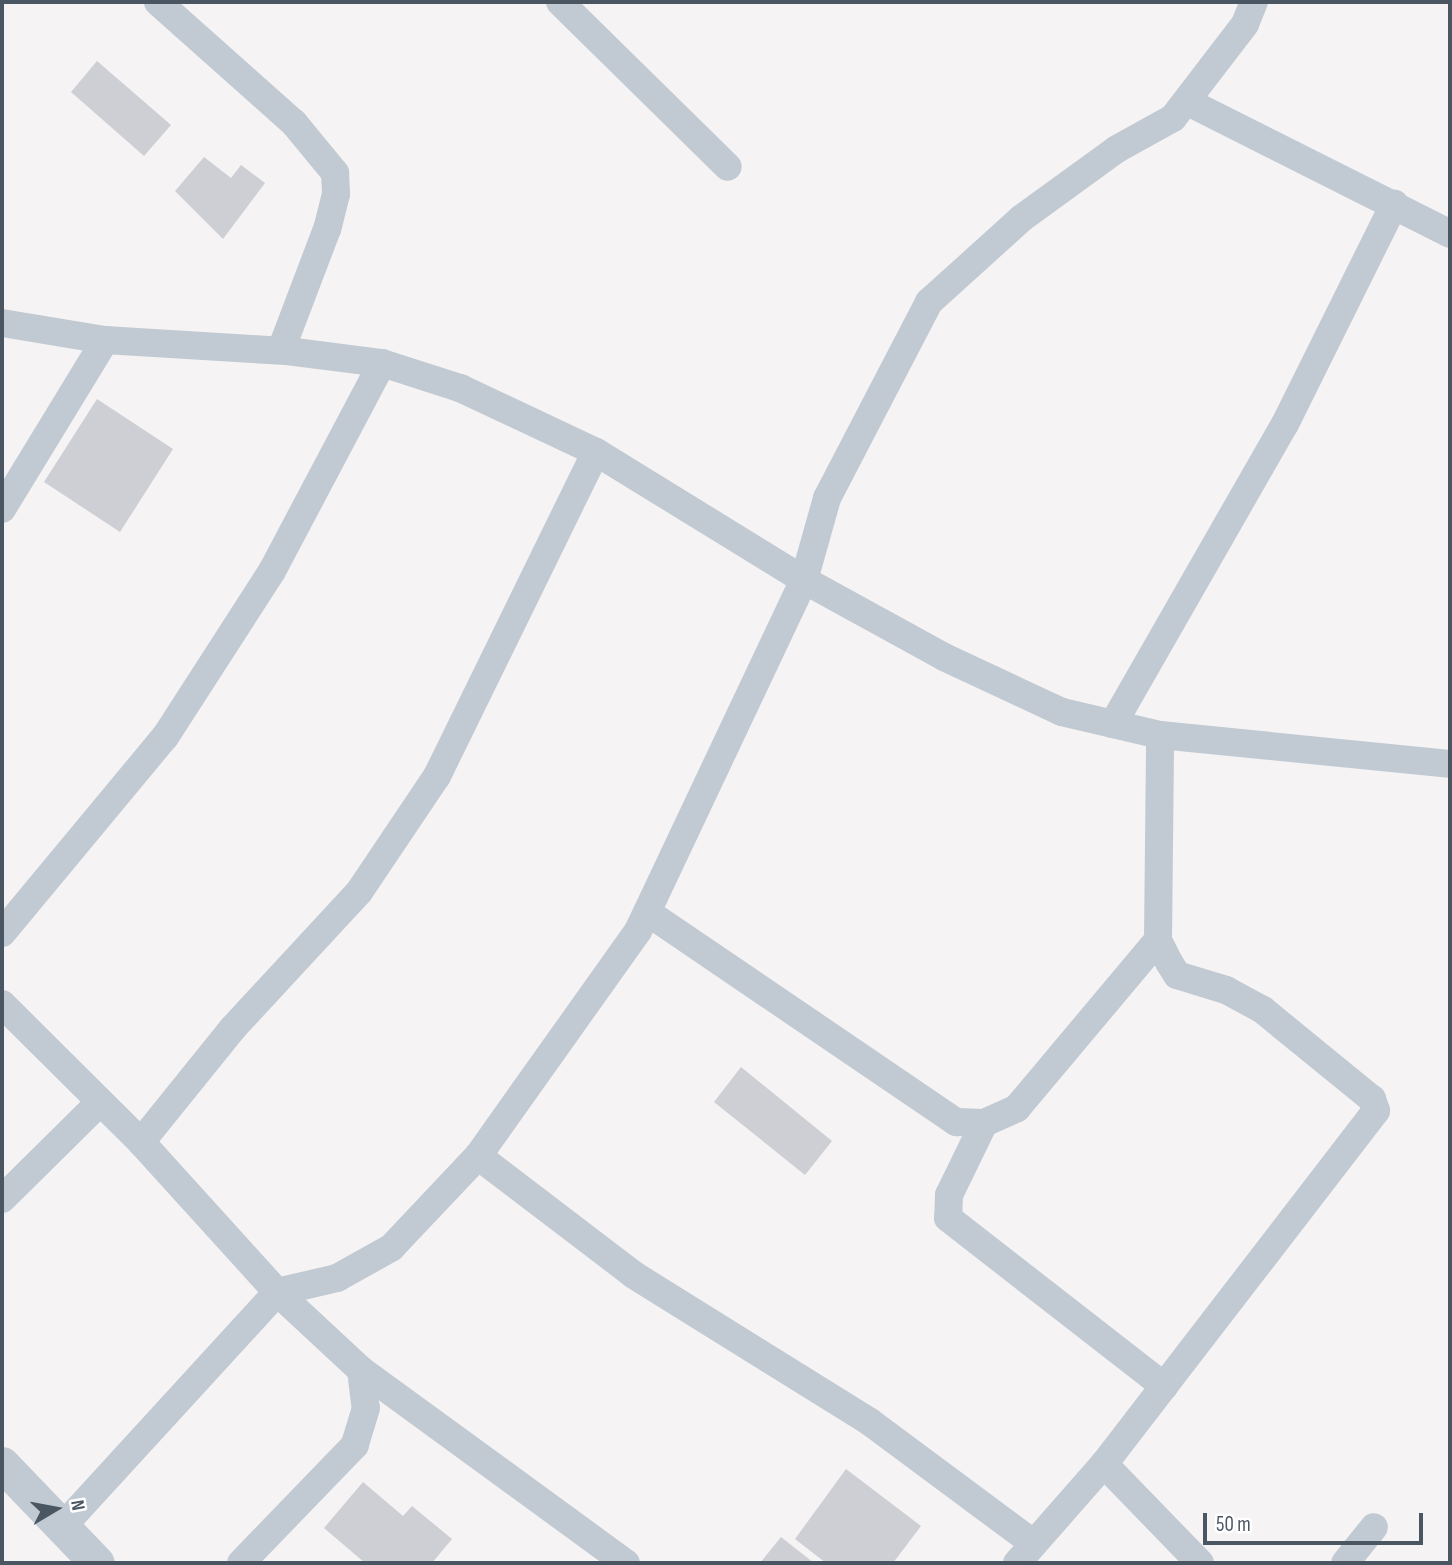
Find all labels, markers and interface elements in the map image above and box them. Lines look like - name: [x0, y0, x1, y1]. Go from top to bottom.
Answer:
- north arrow: [21, 1474, 91, 1544]
- text: N: [65, 1498, 89, 1512]
- scale bar: [1207, 1498, 1428, 1542]
- text: 50 m: [1216, 1512, 1251, 1537]

